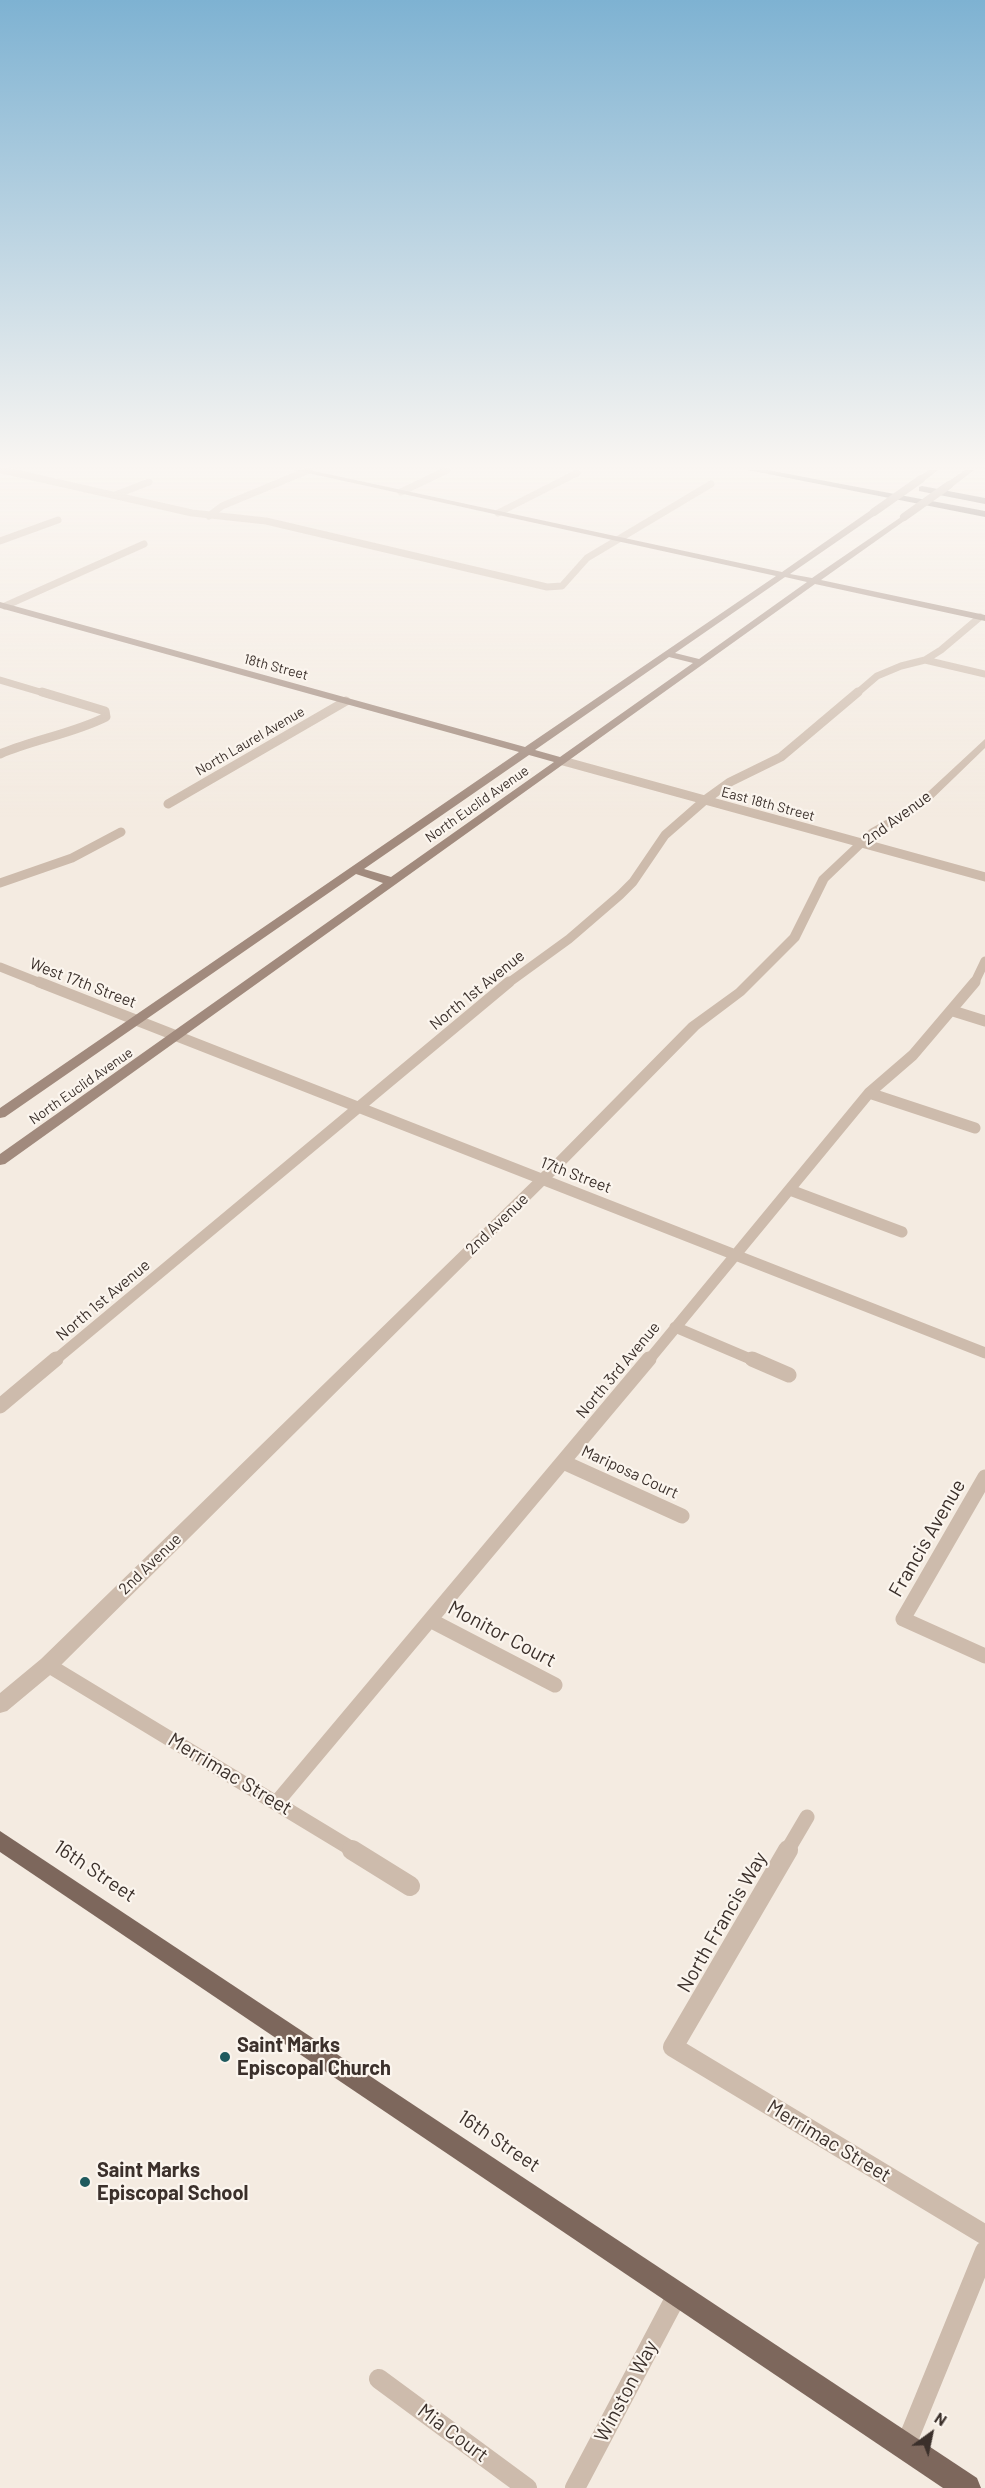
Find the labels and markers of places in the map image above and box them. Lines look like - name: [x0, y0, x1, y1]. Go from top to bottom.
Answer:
- place label: Saint Marks Episcopal Church: [237, 2033, 391, 2080]
- marker: Saint Marks Episcopal Church: [218, 2050, 232, 2064]
- place label: Saint Marks Episcopal School: [97, 2158, 248, 2205]
- marker: Saint Marks Episcopal School: [78, 2175, 92, 2189]

